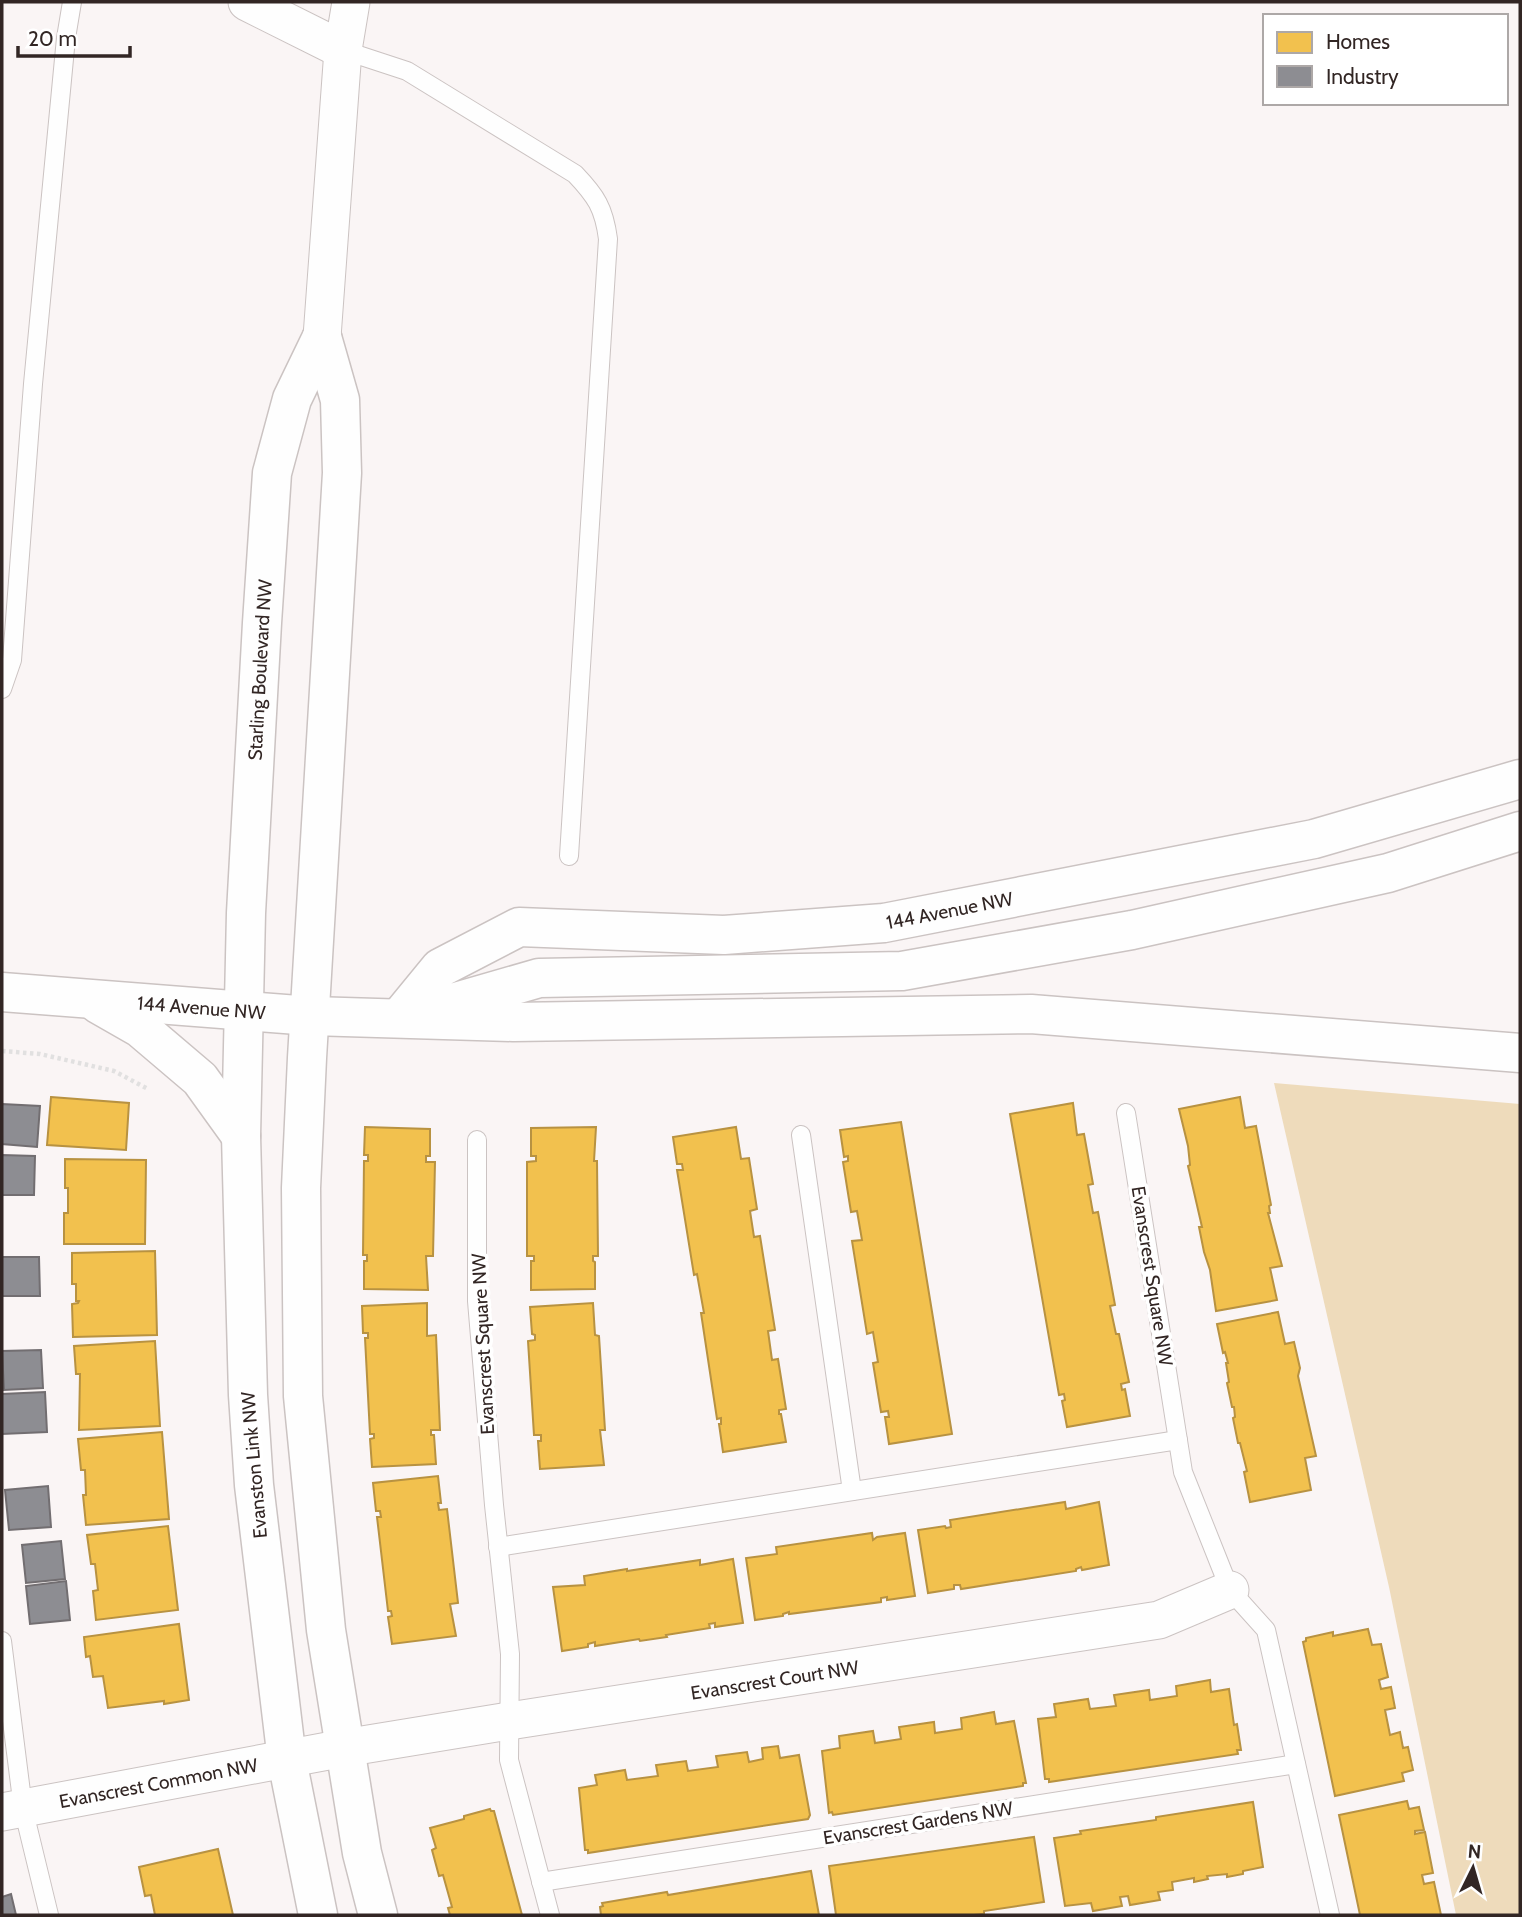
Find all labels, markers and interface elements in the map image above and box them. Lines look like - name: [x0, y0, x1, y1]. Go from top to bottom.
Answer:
- scale bar: [18, 14, 130, 58]
- legend: [1263, 14, 1508, 105]
- text: 20 m: [28, 26, 77, 51]
- text: Homes: [1326, 29, 1390, 54]
- text: Industry: [1326, 64, 1399, 89]
- street label: Starling Boulevard NW: [243, 578, 276, 761]
- street label: 144 Avenue NW: [884, 887, 1015, 934]
- street label: 144 Avenue NW: [136, 991, 266, 1024]
- street label: Evanscrest Square NW: [1126, 1185, 1178, 1368]
- street label: Evanscrest Square NW: [467, 1253, 499, 1435]
- street label: Evanston Link NW: [236, 1391, 272, 1539]
- street label: Evanscrest Court NW: [689, 1655, 860, 1704]
- street label: Evanscrest Common NW: [57, 1753, 260, 1813]
- street label: Evanscrest Gardens NW: [821, 1797, 1015, 1849]
- north arrow: [1438, 1833, 1508, 1903]
- text: N: [1467, 1840, 1482, 1864]

